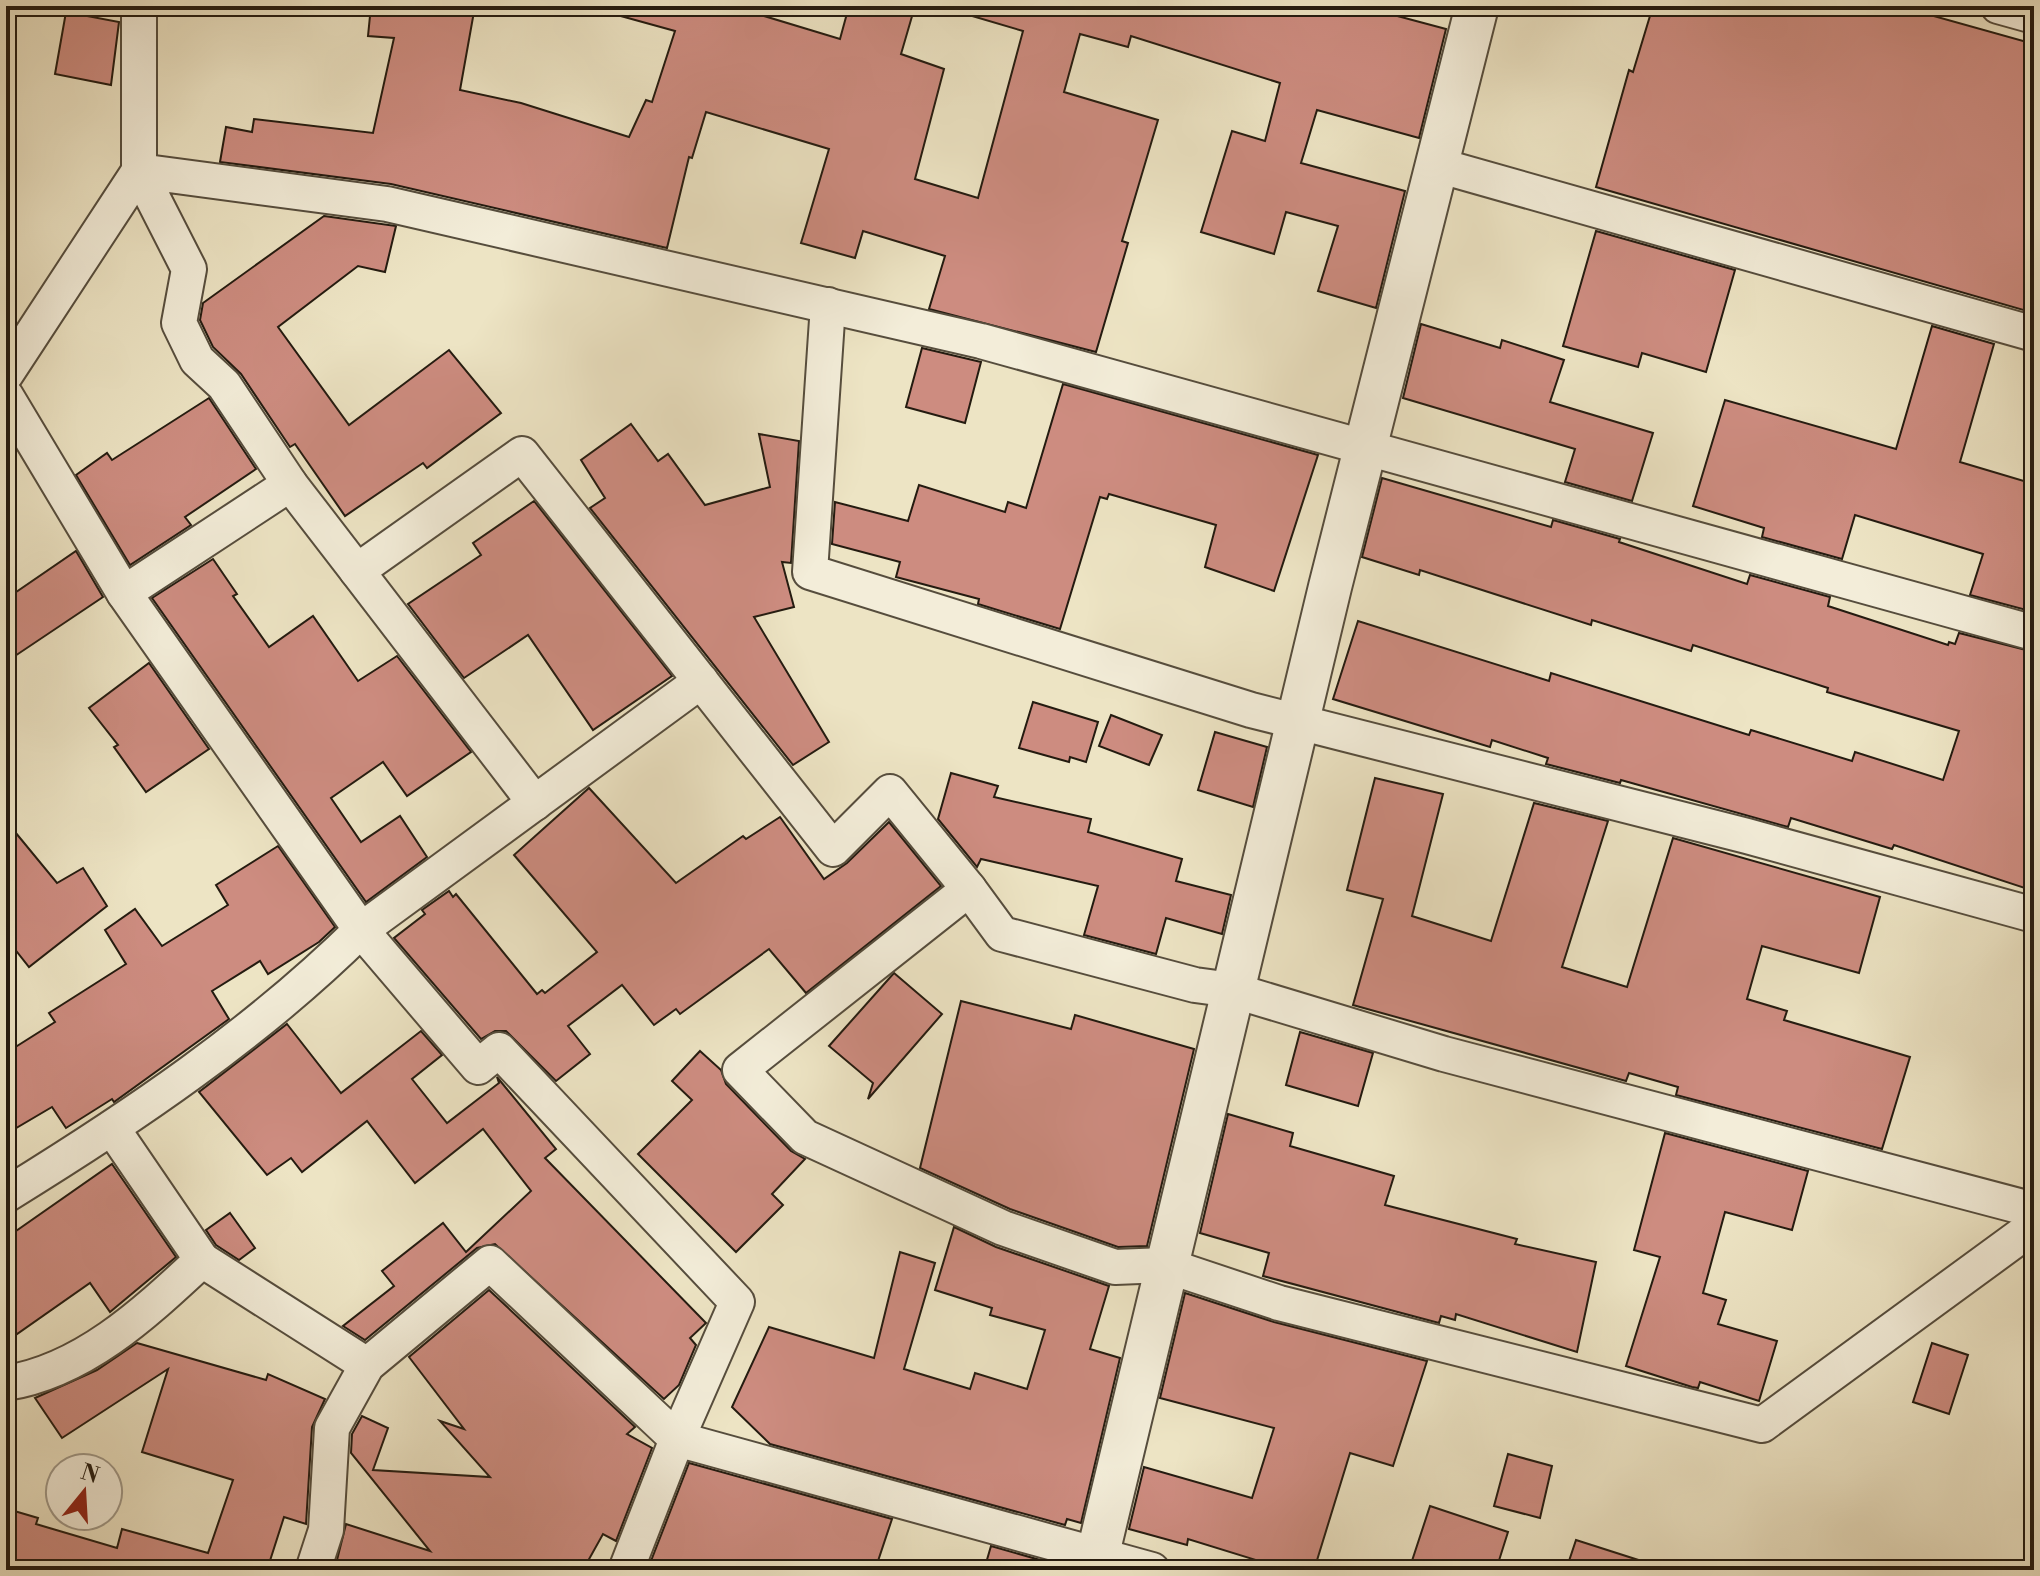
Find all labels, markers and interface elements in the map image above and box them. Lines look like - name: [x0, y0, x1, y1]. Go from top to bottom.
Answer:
- north arrow: [44, 1452, 124, 1532]
- text: N: [77, 1459, 103, 1490]

